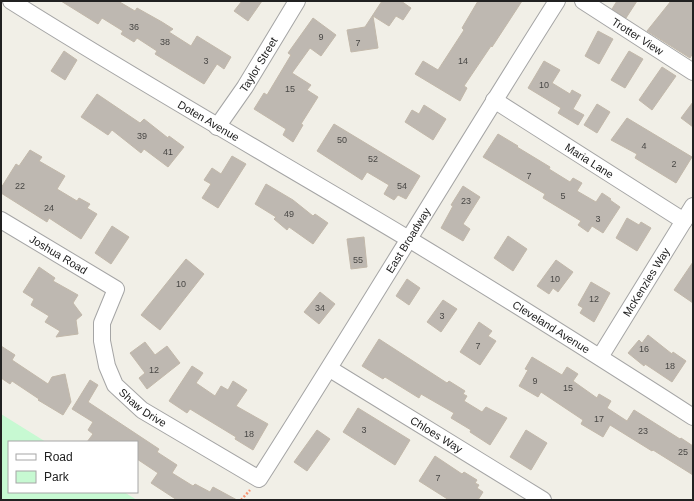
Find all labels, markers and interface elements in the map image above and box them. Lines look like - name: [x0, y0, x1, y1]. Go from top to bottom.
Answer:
- street label: Trotter View: [610, 15, 666, 57]
- house number: 36: [129, 22, 139, 32]
- house number: 9: [318, 32, 324, 42]
- street label: Taylor Street: [237, 35, 280, 94]
- house number: 38: [160, 37, 170, 47]
- house number: 7: [355, 38, 361, 48]
- house number: 3: [203, 56, 209, 66]
- house number: 14: [458, 56, 468, 66]
- house number: 10: [539, 80, 549, 90]
- house number: 15: [285, 84, 295, 94]
- street label: Doten Avenue: [176, 98, 241, 143]
- house number: 39: [137, 131, 147, 141]
- house number: 50: [337, 135, 347, 145]
- street label: Maria Lane: [563, 141, 616, 181]
- house number: 4: [641, 141, 647, 151]
- house number: 41: [163, 147, 173, 157]
- house number: 52: [368, 154, 378, 164]
- house number: 2: [671, 159, 677, 169]
- house number: 7: [526, 171, 532, 181]
- house number: 22: [15, 181, 25, 191]
- house number: 54: [397, 181, 407, 191]
- house number: 5: [560, 191, 566, 201]
- house number: 23: [461, 196, 471, 206]
- house number: 24: [44, 203, 54, 213]
- street label: East Broadway: [383, 205, 433, 275]
- house number: 49: [284, 209, 294, 219]
- house number: 3: [595, 214, 601, 224]
- street label: Joshua Road: [28, 233, 89, 276]
- street label: McKenzies Way: [620, 245, 672, 319]
- house number: 55: [353, 255, 363, 265]
- house number: 10: [550, 274, 560, 284]
- house number: 10: [176, 279, 186, 289]
- house number: 12: [589, 294, 599, 304]
- street label: Cleveland Avenue: [511, 298, 592, 356]
- house number: 34: [315, 303, 325, 313]
- house number: 3: [439, 311, 445, 321]
- house number: 7: [475, 341, 481, 351]
- house number: 16: [639, 344, 649, 354]
- house number: 18: [665, 361, 675, 371]
- house number: 12: [149, 365, 159, 375]
- house number: 9: [532, 376, 538, 386]
- house number: 15: [563, 383, 573, 393]
- street label: Shaw Drive: [117, 386, 169, 429]
- street label: Chloes Way: [408, 414, 465, 455]
- house number: 17: [594, 414, 604, 424]
- house number: 3: [361, 425, 367, 435]
- house number: 23: [638, 426, 648, 436]
- house number: 18: [244, 429, 254, 439]
- legend: [8, 441, 138, 493]
- house number: 25: [678, 447, 688, 457]
- text: Road: [44, 450, 73, 464]
- text: Park: [44, 470, 70, 484]
- house number: 7: [435, 473, 441, 483]

